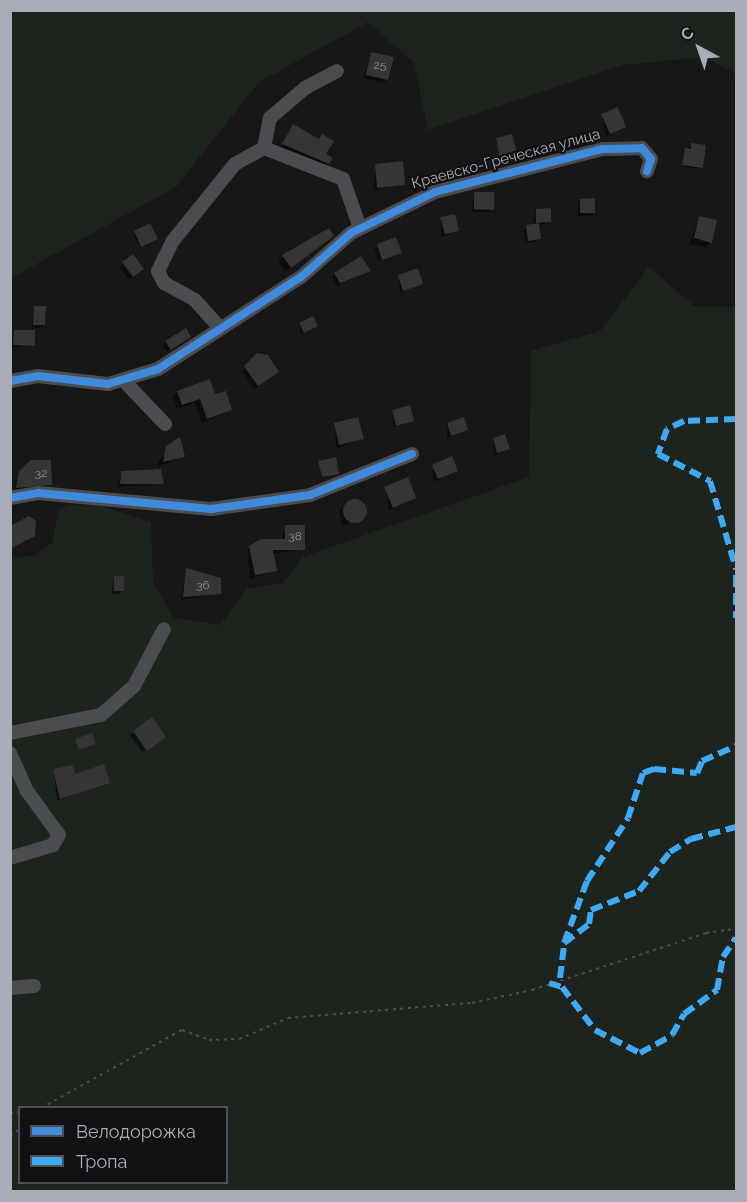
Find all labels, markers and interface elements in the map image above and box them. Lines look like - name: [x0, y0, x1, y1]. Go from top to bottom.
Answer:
- north arrow: [669, 18, 729, 78]
- text: С: [677, 23, 697, 45]
- house number: 25: [374, 59, 386, 73]
- street label: Краевско-Греческая улица: [409, 125, 603, 193]
- house number: 32: [35, 467, 47, 481]
- house number: 38: [288, 530, 302, 544]
- house number: 36: [196, 579, 210, 593]
- legend: [18, 1106, 228, 1184]
- text: Велодорожка: [76, 1121, 196, 1142]
- text: Тропа: [76, 1151, 127, 1172]

